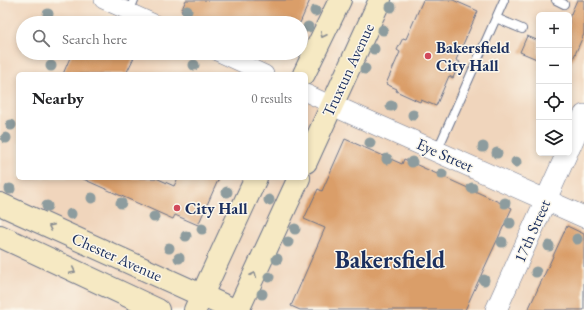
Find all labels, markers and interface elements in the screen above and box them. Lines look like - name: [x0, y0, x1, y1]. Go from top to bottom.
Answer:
- map controls: [536, 12, 572, 156]
- button: +: [536, 12, 572, 48]
- search box: [16, 16, 308, 60]
- street label: Truxtun Avenue: [317, 20, 379, 120]
- icon: search: [30, 27, 52, 49]
- text: Search here: [62, 29, 127, 48]
- one-way arrow: [320, 31, 328, 38]
- place label: Bakersfield City Hall: [436, 37, 510, 76]
- button: −: [536, 48, 572, 84]
- marker: Bakersfield City Hall: [423, 51, 433, 61]
- button: locate: [536, 84, 572, 120]
- text: Nearby: [32, 87, 84, 109]
- text: 0 results: [251, 90, 292, 107]
- button: layers: [536, 120, 572, 156]
- street label: Eye Street: [413, 133, 477, 177]
- street label: 17th Street: [509, 196, 555, 266]
- place label: City Hall: [185, 198, 248, 219]
- marker: City Hall: [172, 203, 182, 213]
- one-way arrow: [47, 224, 54, 232]
- street label: Chester Avenue: [69, 228, 165, 286]
- district label: Bakersfield: [335, 244, 446, 275]
- one-way arrow: [69, 266, 77, 274]
- one-way arrow: [250, 271, 258, 278]

